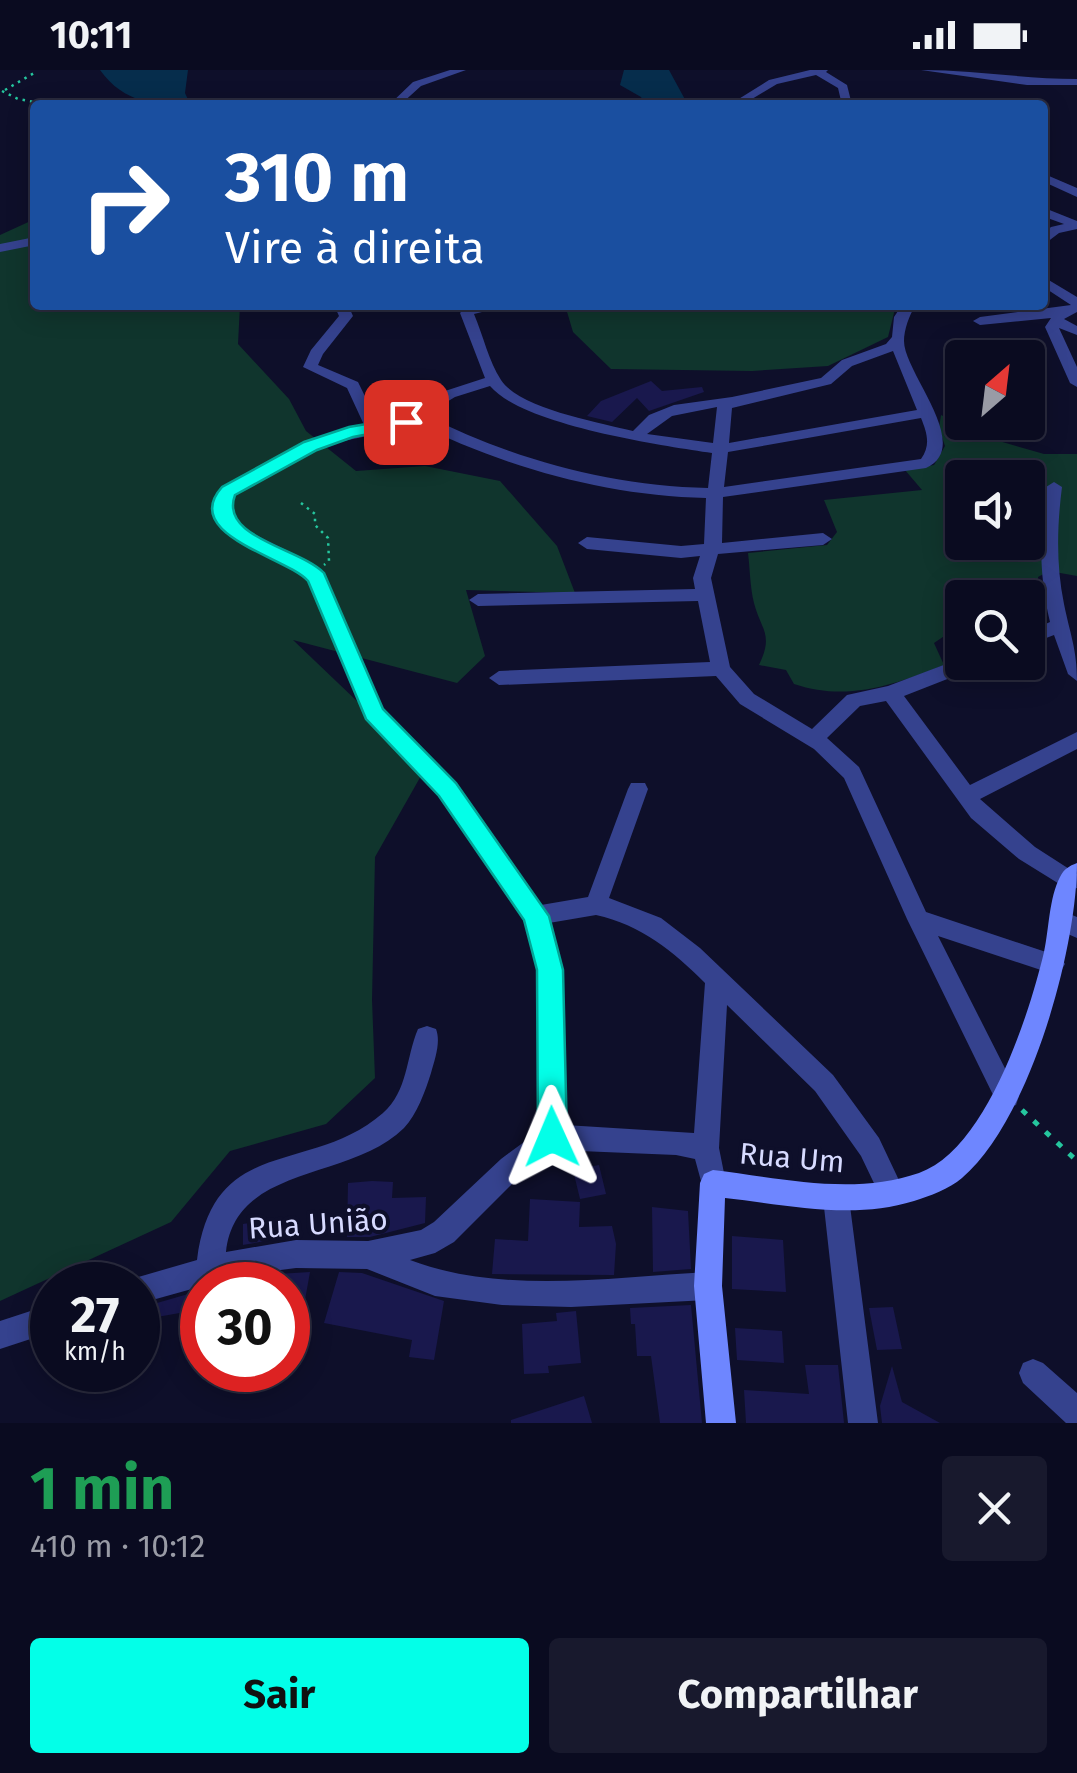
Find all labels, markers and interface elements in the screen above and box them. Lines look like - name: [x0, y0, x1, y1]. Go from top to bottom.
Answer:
- text: 10:11: [50, 12, 132, 58]
- text: 310 m: [225, 136, 409, 220]
- icon: right: [60, 140, 190, 270]
- text: Vire à direita: [225, 221, 485, 275]
- north arrow: [945, 340, 1045, 440]
- map controls: [945, 340, 1045, 680]
- pin: [364, 380, 449, 465]
- icon: arrive: [379, 395, 434, 450]
- button: sound: [945, 460, 1045, 560]
- button: search: [945, 580, 1045, 680]
- position arrow: [500, 1085, 604, 1189]
- street label: Rua Um: [738, 1135, 846, 1181]
- street label: Rua União: [247, 1201, 389, 1247]
- speed limit sign: 30: [180, 1262, 310, 1392]
- text: 27: [71, 1285, 119, 1345]
- text: km/h: [64, 1337, 126, 1367]
- text: 1 min: [30, 1453, 174, 1525]
- button: close: [942, 1456, 1047, 1561]
- text: 410 m · 10:12: [30, 1527, 205, 1565]
- button: Sair: [30, 1638, 529, 1753]
- button: Compartilhar: [549, 1638, 1047, 1753]

